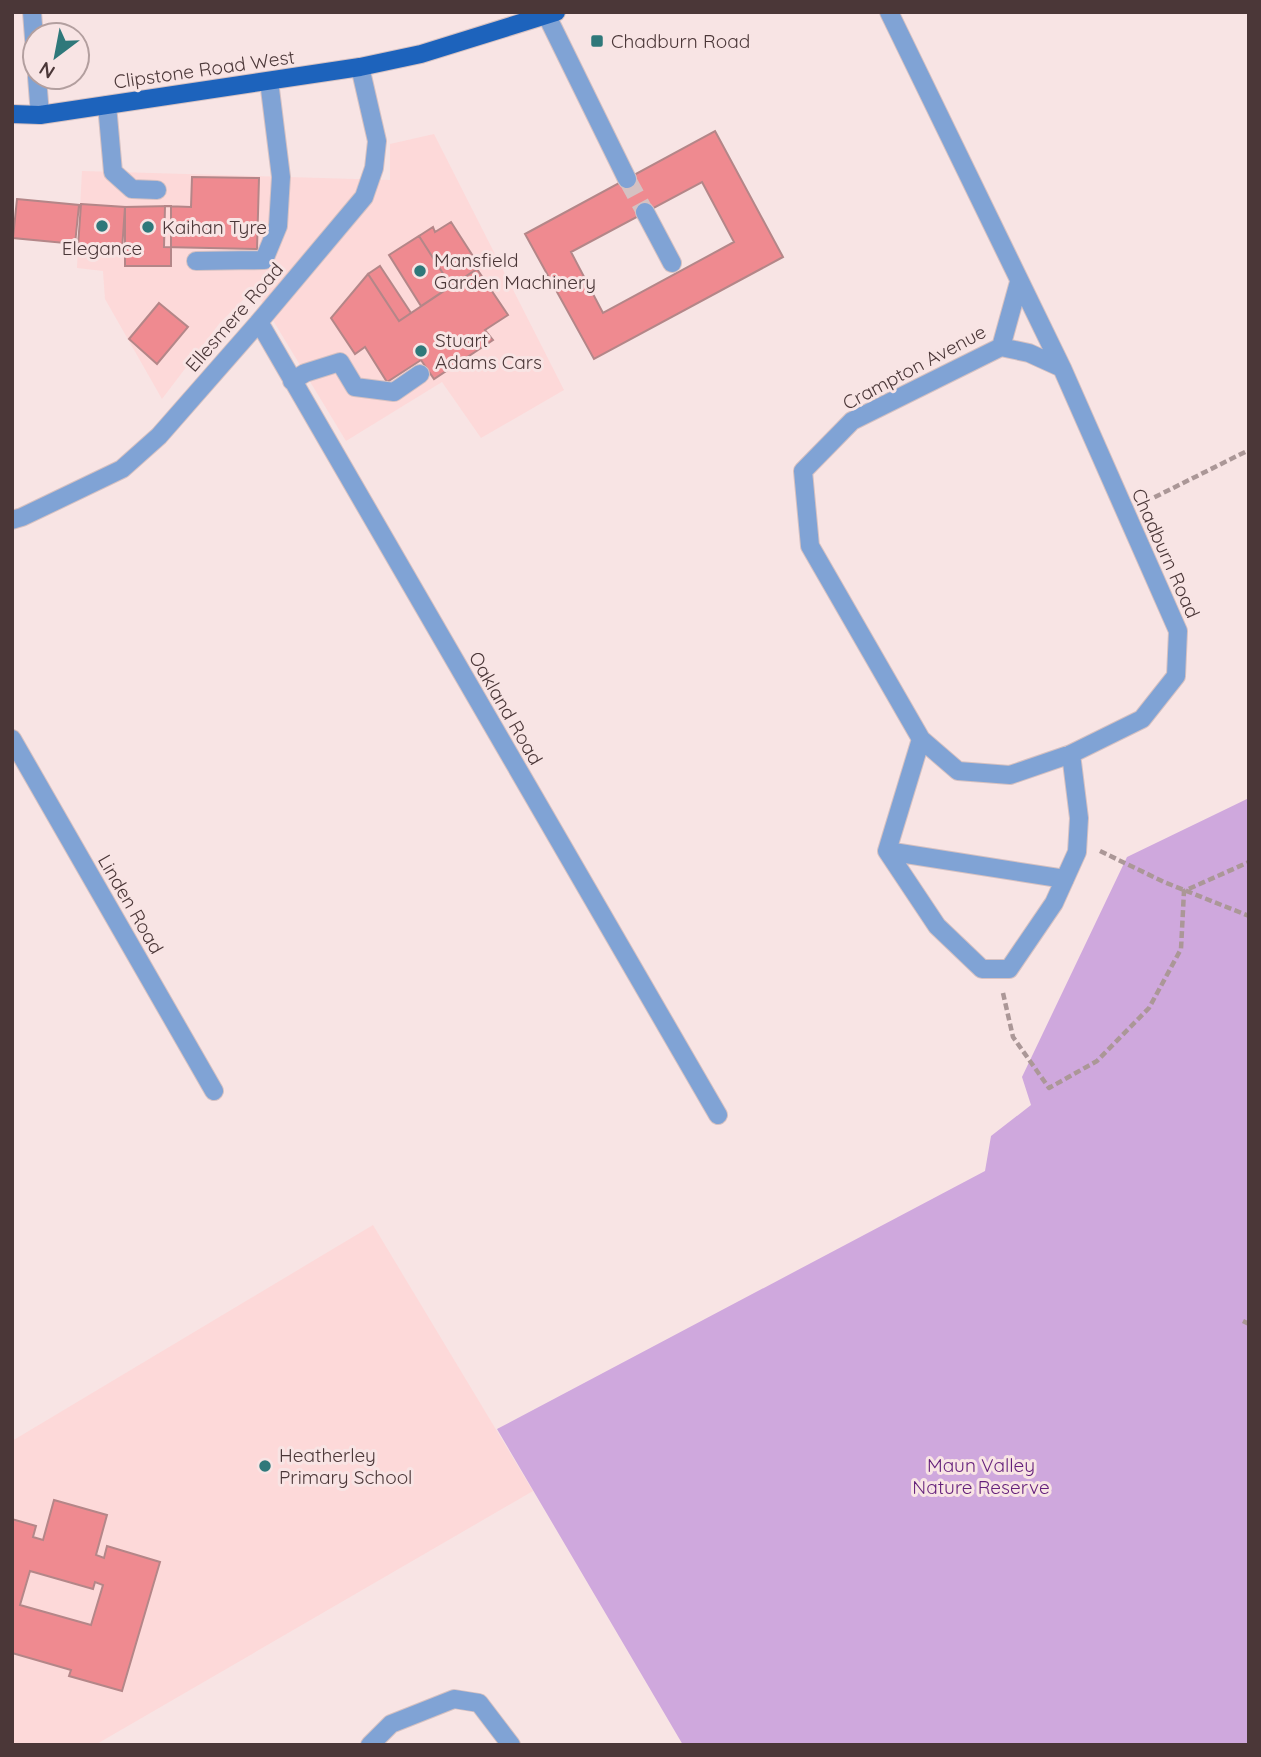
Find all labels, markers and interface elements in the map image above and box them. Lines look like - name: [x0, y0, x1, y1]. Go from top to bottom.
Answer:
- north arrow: [21, 21, 91, 91]
- place label: Chadburn Road: [611, 29, 750, 53]
- marker: Chadburn Road: [589, 33, 605, 49]
- street label: Clipstone Road West: [112, 44, 296, 94]
- text: N: [35, 57, 59, 84]
- place label: Kaihan Tyre: [162, 215, 267, 239]
- marker: Elegance: [94, 218, 110, 234]
- marker: Kaihan Tyre: [140, 219, 156, 235]
- place label: Elegance: [62, 236, 142, 260]
- place label: Mansfield Garden Machinery: [434, 248, 596, 294]
- street label: Ellesmere Road: [180, 257, 288, 377]
- marker: Mansfield Garden Machinery: [412, 263, 428, 279]
- street label: Crampton Avenue: [838, 319, 990, 415]
- place label: Stuart Adams Cars: [435, 328, 542, 374]
- marker: Stuart Adams Cars: [413, 343, 429, 359]
- street label: Chadburn Road: [1127, 485, 1205, 621]
- street label: Oakland Road: [464, 647, 548, 769]
- street label: Linden Road: [93, 850, 169, 958]
- place label: Heatherley Primary School: [279, 1443, 412, 1489]
- park label: Maun Valley Nature Reserve: [912, 1453, 1050, 1499]
- marker: Heatherley Primary School: [257, 1458, 273, 1474]

